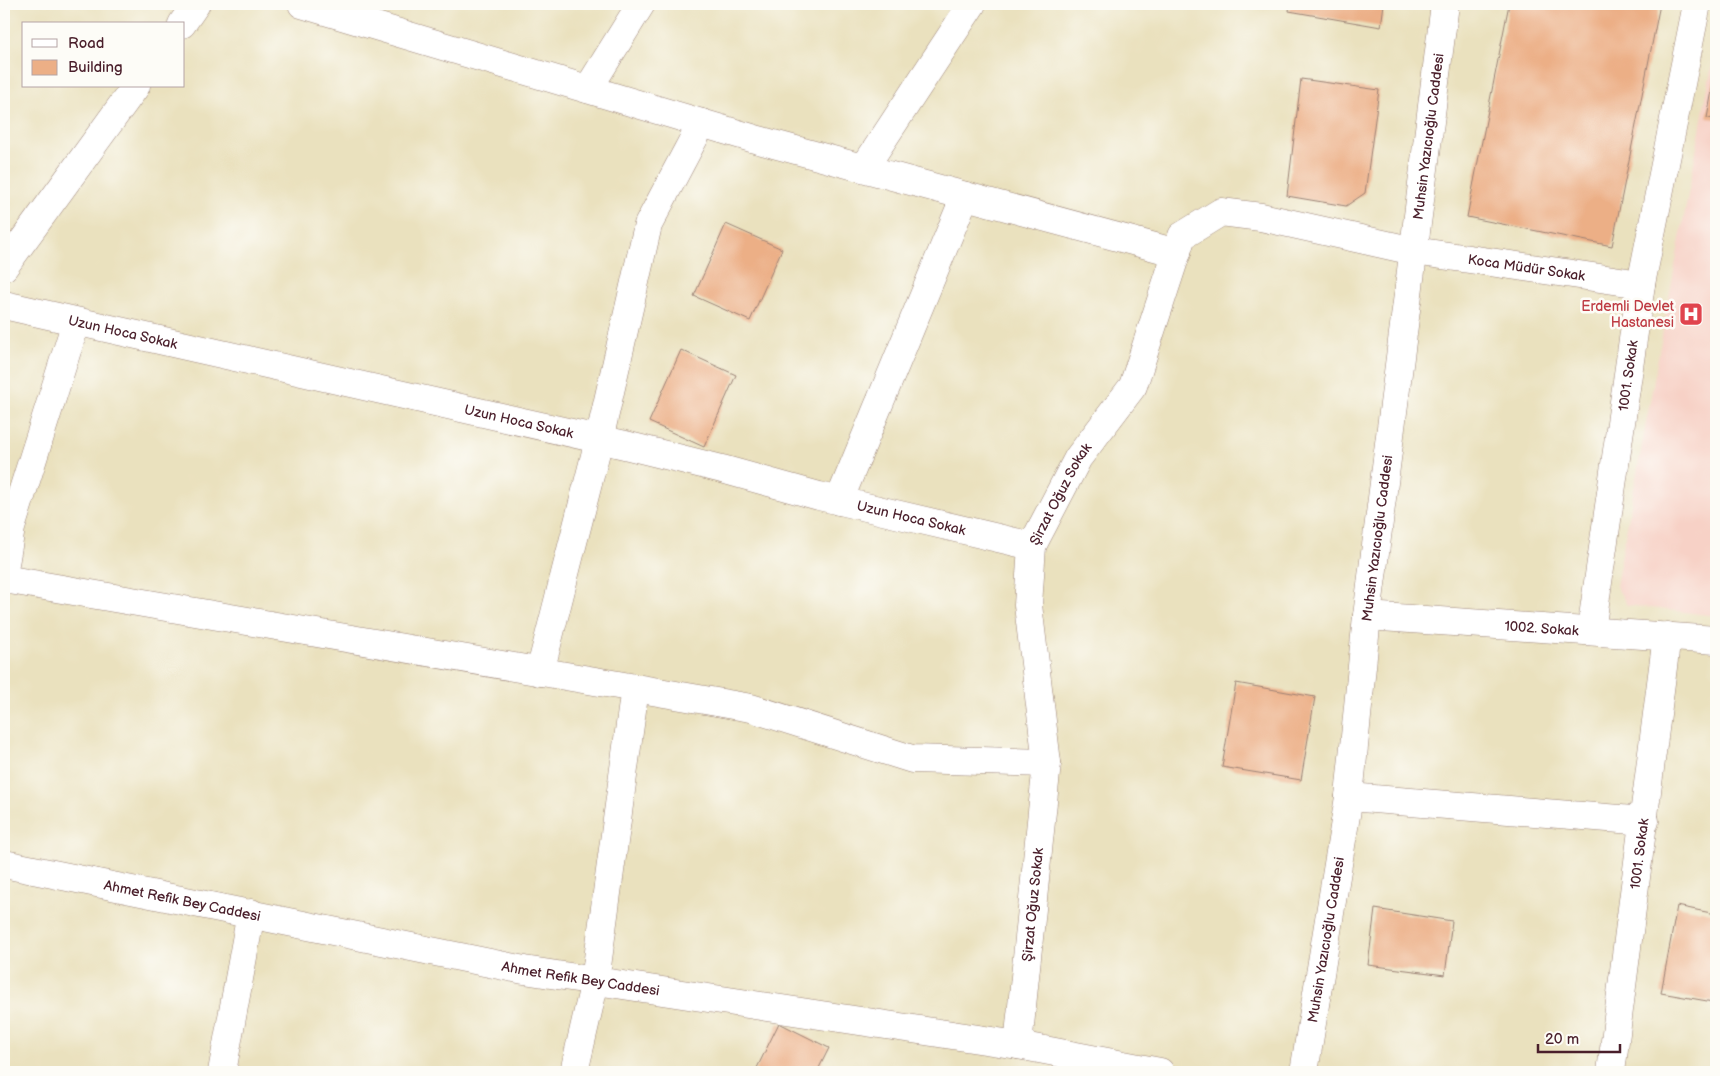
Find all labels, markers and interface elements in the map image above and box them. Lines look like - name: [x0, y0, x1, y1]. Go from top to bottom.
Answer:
- legend: [22, 22, 185, 88]
- text: Road: [68, 34, 104, 53]
- street label: Muhsin Yazıcıoğlu Caddesi: [1409, 52, 1447, 221]
- text: Building: [68, 58, 123, 77]
- street label: Koca Müdür Sokak: [1467, 250, 1586, 284]
- place label: Erdemli Devlet Hastanesi: [1581, 298, 1675, 331]
- hospital icon: Erdemli Devlet Hastanesi: [1678, 301, 1704, 327]
- street label: Uzun Hoca Sokak: [67, 311, 179, 352]
- street label: 1001. Sokak: [1614, 339, 1641, 412]
- street label: Uzun Hoca Sokak: [463, 401, 575, 442]
- street label: Şirzat Oğuz Sokak: [1025, 439, 1095, 548]
- street label: Muhsin Yazıcıoğlu Caddesi: [1358, 454, 1396, 622]
- street label: Uzun Hoca Sokak: [855, 497, 968, 539]
- street label: 1002. Sokak: [1504, 617, 1579, 639]
- street label: 1001. Sokak: [1626, 817, 1652, 890]
- street label: Şirzat Oğuz Sokak: [1018, 847, 1047, 962]
- street label: Muhsin Yazıcıoğlu Caddesi: [1304, 856, 1348, 1024]
- street label: Ahmet Refik Bey Caddesi: [102, 876, 262, 925]
- street label: Ahmet Refik Bey Caddesi: [500, 957, 661, 999]
- scale bar: [1538, 1021, 1620, 1053]
- text: 20 m: [1545, 1030, 1579, 1049]

